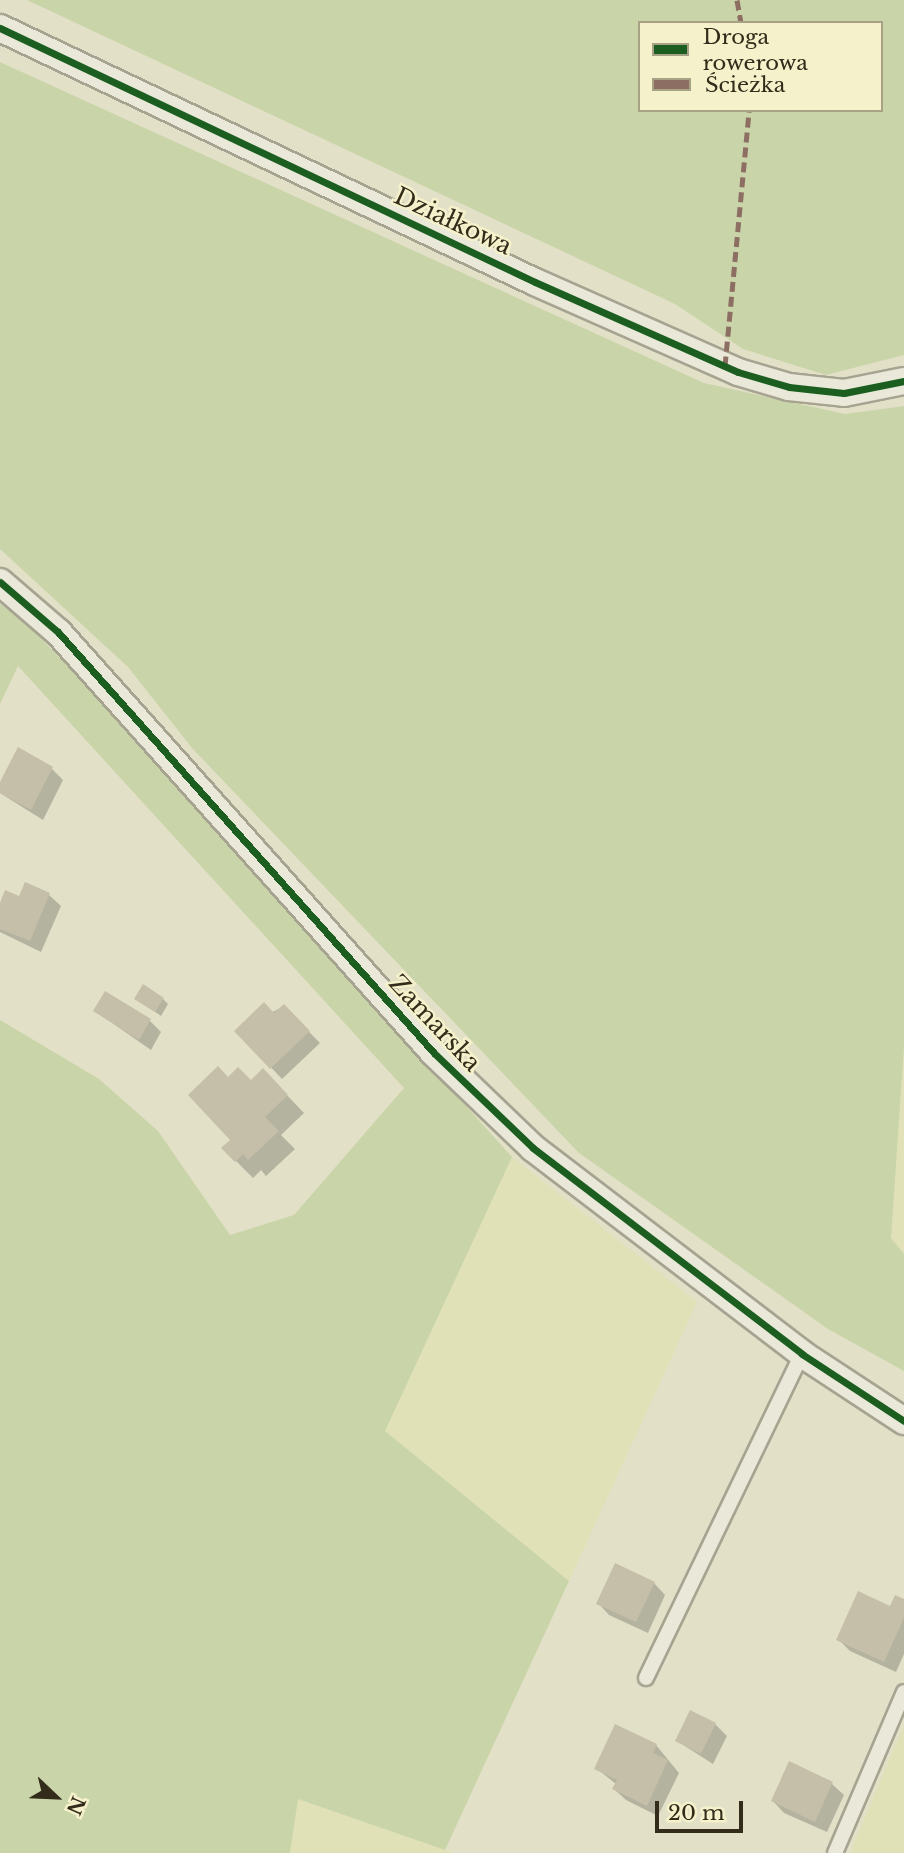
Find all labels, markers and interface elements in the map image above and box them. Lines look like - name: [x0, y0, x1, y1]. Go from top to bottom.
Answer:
- legend: [638, 21, 883, 112]
- text: Droga rowerowa: [703, 24, 808, 76]
- text: Ścieżka: [705, 72, 785, 98]
- street label: Działkowa: [390, 181, 516, 261]
- street label: Zamarska: [383, 969, 487, 1077]
- north arrow: [21, 1762, 91, 1832]
- scale bar: [659, 1786, 746, 1830]
- text: N: [62, 1793, 90, 1818]
- text: 20 m: [668, 1800, 725, 1826]

